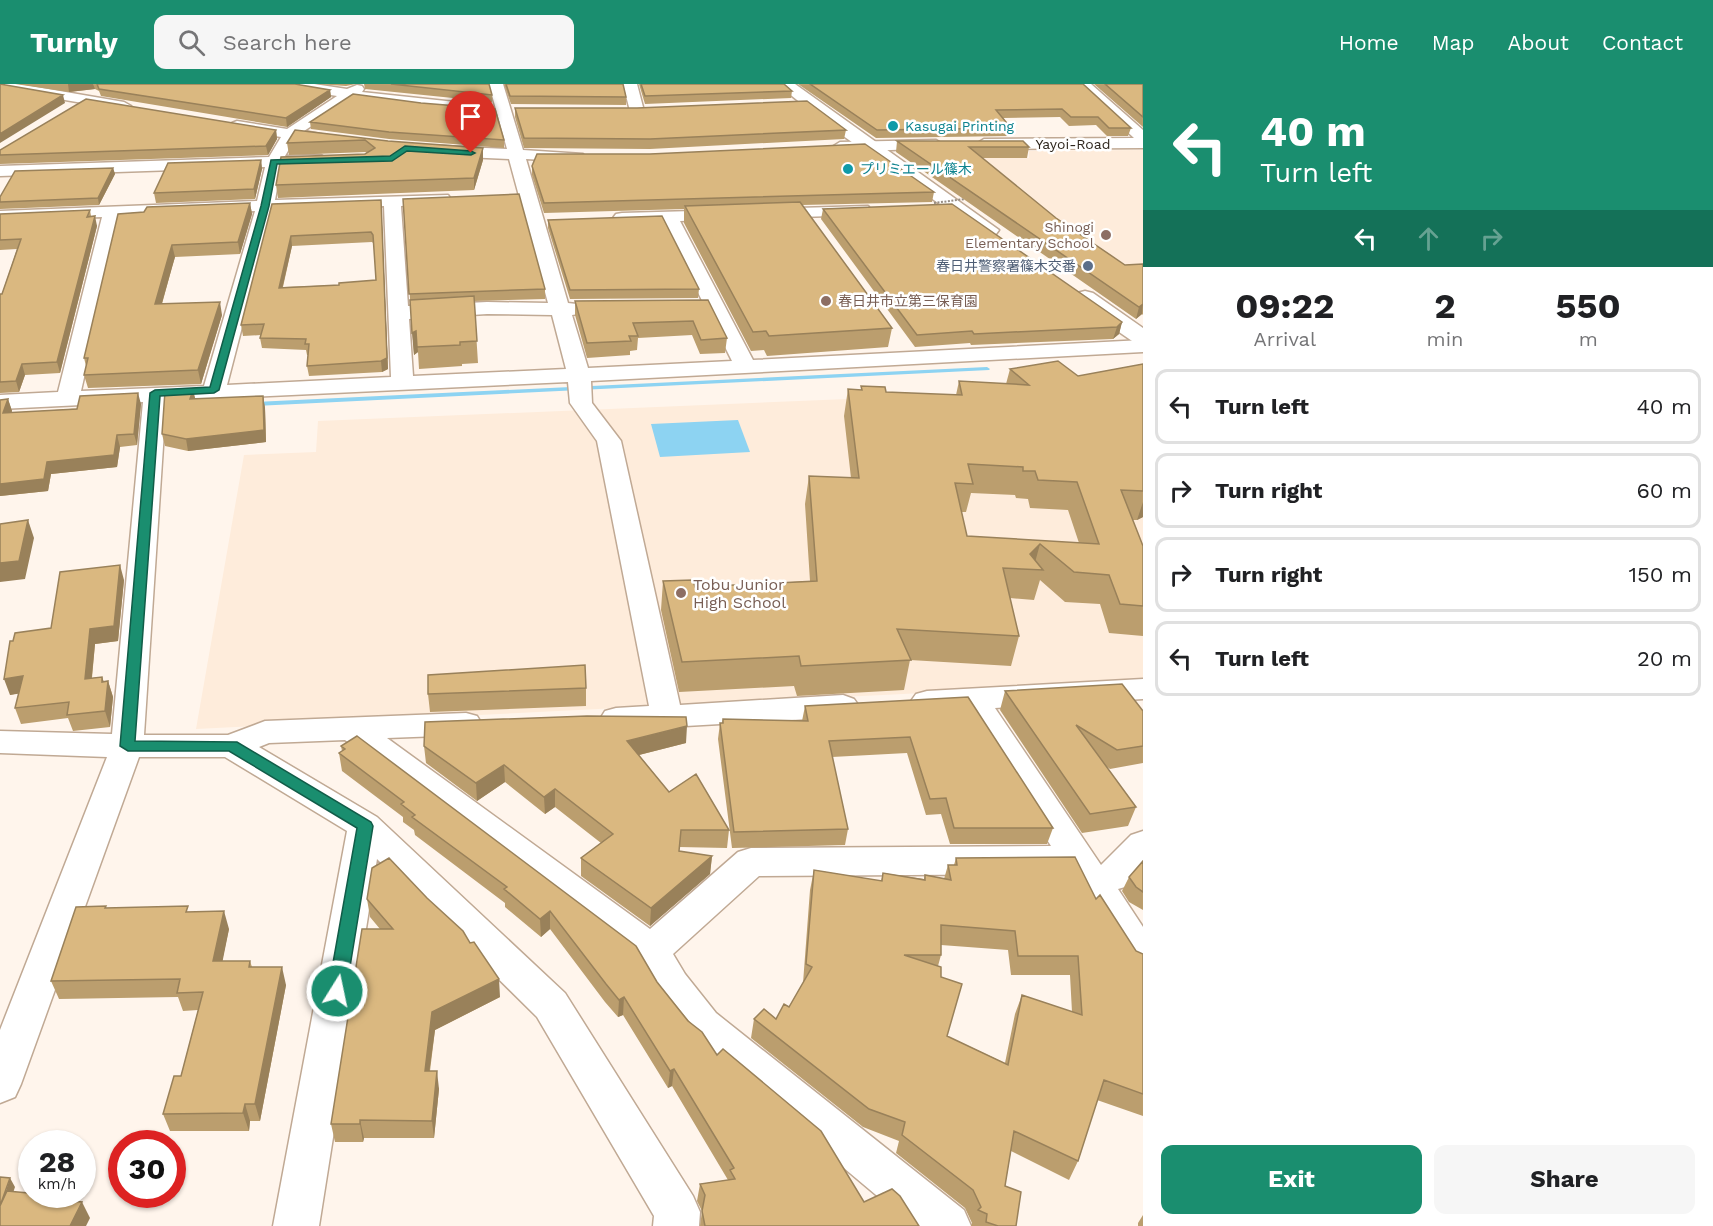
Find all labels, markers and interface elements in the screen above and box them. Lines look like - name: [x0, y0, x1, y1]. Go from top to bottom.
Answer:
- search box: [154, 15, 574, 69]
- text: Turnly: [30, 26, 118, 59]
- icon: search: [175, 26, 208, 59]
- text: Search here: [223, 30, 352, 55]
- text: Home: [1339, 30, 1399, 55]
- text: Map: [1432, 30, 1475, 55]
- text: About: [1508, 30, 1569, 55]
- text: Contact: [1602, 30, 1683, 55]
- pin: [445, 91, 496, 153]
- icon: arrive: [454, 100, 487, 133]
- text: 40 m: [1260, 107, 1366, 156]
- icon: left: [1161, 108, 1239, 186]
- place label: Kasugai Printing: [905, 118, 1015, 134]
- marker: Kasugai Printing: [886, 119, 900, 133]
- street label: Yayoi-Road: [1036, 136, 1110, 152]
- text: Turn left: [1260, 157, 1372, 189]
- place label: プリミエール篠木: [860, 161, 972, 177]
- marker: プリミエール篠木: [841, 162, 855, 176]
- place label: Shinogi Elementary School: [965, 219, 1095, 251]
- icon: left: [1349, 222, 1382, 255]
- icon: ahead: [1412, 222, 1445, 255]
- icon: right: [1475, 222, 1508, 255]
- marker: Shinogi Elementary School: [1099, 228, 1113, 242]
- place label: 春日井警察署篠木交番: [936, 258, 1076, 274]
- marker: 春日井警察署篠木交番: [1081, 259, 1095, 273]
- text: 09:22: [1235, 285, 1334, 327]
- text: 2: [1434, 285, 1456, 327]
- text: 550: [1556, 285, 1621, 327]
- place label: 春日井市立第三保育園: [838, 293, 978, 309]
- marker: 春日井市立第三保育園: [819, 294, 833, 308]
- text: Arrival: [1254, 327, 1316, 351]
- text: min: [1427, 327, 1463, 351]
- text: m: [1579, 327, 1598, 351]
- icon: left: [1164, 390, 1197, 423]
- text: Turn left: [1215, 394, 1309, 419]
- text: 40 m: [1636, 394, 1692, 419]
- icon: right: [1164, 474, 1197, 507]
- text: Turn right: [1215, 478, 1322, 503]
- text: 60 m: [1636, 478, 1692, 503]
- icon: right: [1164, 558, 1197, 591]
- text: Turn right: [1215, 562, 1322, 587]
- text: 150 m: [1628, 562, 1692, 587]
- place label: Tobu Junior High School: [693, 575, 786, 612]
- marker: Tobu Junior High School: [674, 586, 688, 600]
- icon: left: [1164, 642, 1197, 675]
- text: Turn left: [1215, 646, 1309, 671]
- text: 20 m: [1637, 646, 1692, 671]
- position arrow: [305, 959, 369, 1023]
- speed limit sign: 30: [108, 1130, 186, 1208]
- text: 28: [39, 1144, 75, 1179]
- button: Exit: [1161, 1145, 1422, 1214]
- button: Share: [1434, 1145, 1695, 1214]
- text: km/h: [38, 1175, 76, 1193]

